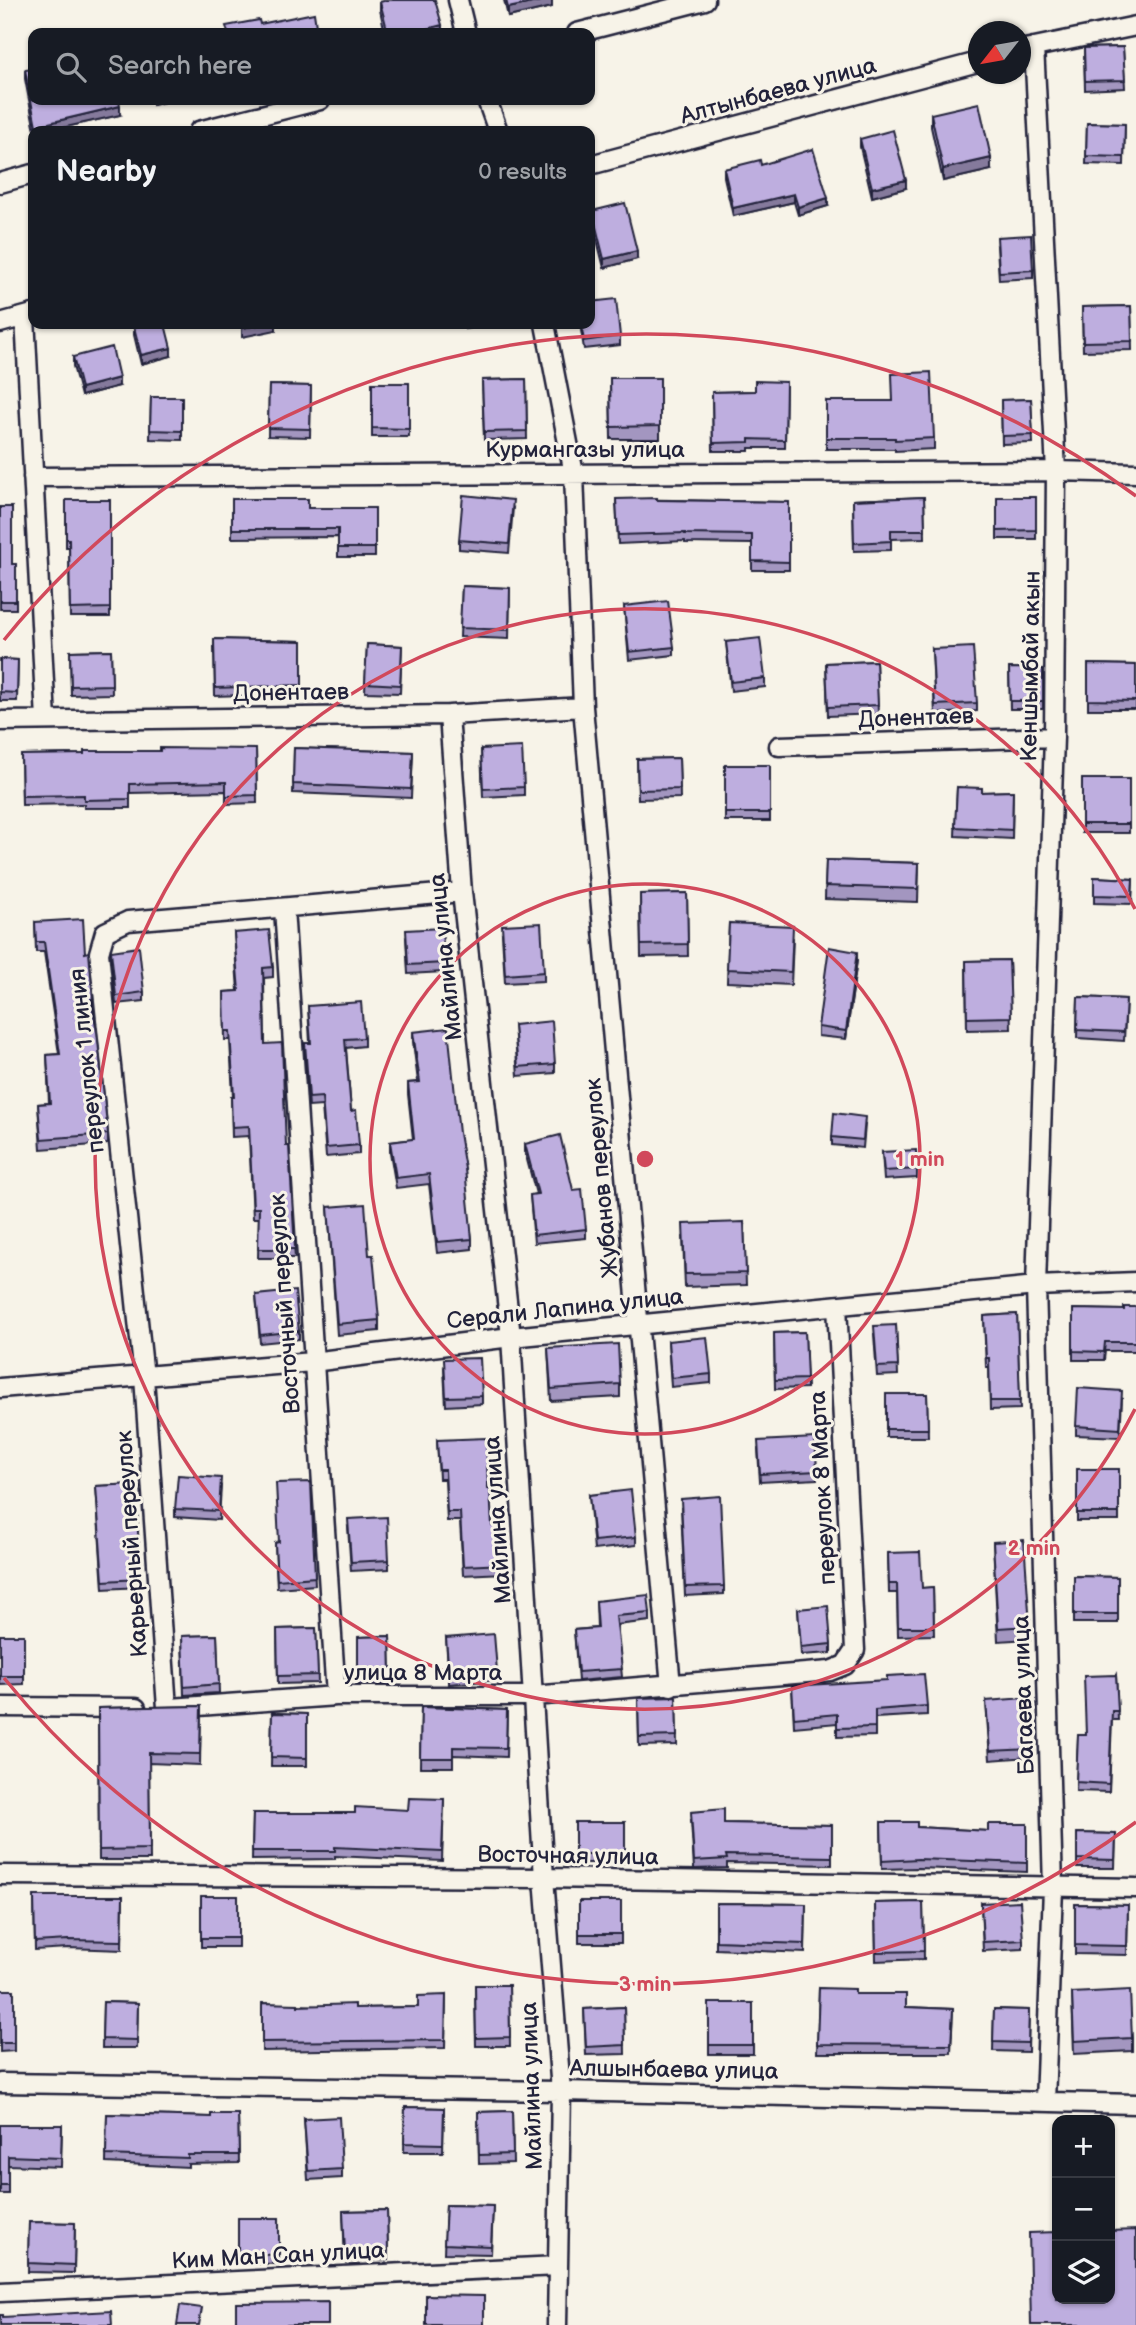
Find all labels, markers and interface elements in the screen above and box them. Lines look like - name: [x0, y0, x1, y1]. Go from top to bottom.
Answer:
- north arrow: [968, 21, 1031, 84]
- search box: [28, 28, 595, 105]
- icon: search: [52, 48, 90, 86]
- text: Search here: [108, 51, 252, 82]
- street label: Алтынбаева улица: [676, 51, 880, 131]
- text: Nearby: [56, 154, 156, 190]
- text: 0 results: [478, 158, 567, 186]
- street label: Курмангазы улица: [485, 436, 685, 464]
- street label: Кеншымбай акын: [1015, 570, 1047, 762]
- street label: Донентаев: [233, 678, 349, 708]
- street label: Донентаев: [858, 702, 974, 734]
- street label: Майлина улица: [423, 871, 469, 1042]
- street label: переулок 1 линия: [63, 967, 111, 1155]
- street label: Жубанов переулок: [579, 1076, 625, 1279]
- centre of rings: [633, 1147, 657, 1171]
- text: 1 min: [895, 1147, 945, 1172]
- street label: Восточный переулок: [263, 1192, 307, 1415]
- street label: Серали Лапина улица: [445, 1283, 685, 1335]
- street label: переулок 8 Марта: [804, 1390, 842, 1586]
- street label: Карьерный переулок: [110, 1429, 154, 1658]
- street label: Майлина улица: [478, 1435, 518, 1605]
- text: 2 min: [1007, 1536, 1061, 1561]
- street label: Багаева улица: [1007, 1614, 1041, 1775]
- street label: улица 8 Марта: [344, 1659, 503, 1687]
- street label: Восточная улица: [477, 1840, 659, 1872]
- text: 3 min: [619, 1972, 671, 1997]
- street label: Майлина улица: [515, 2001, 549, 2171]
- street label: Алшынбаева улица: [568, 2054, 779, 2086]
- map controls: [1052, 2115, 1115, 2304]
- button: +: [1052, 2115, 1115, 2178]
- button: −: [1052, 2178, 1115, 2241]
- street label: Ким Ман Сан улица: [171, 2236, 386, 2276]
- button: layers: [1052, 2241, 1115, 2304]

